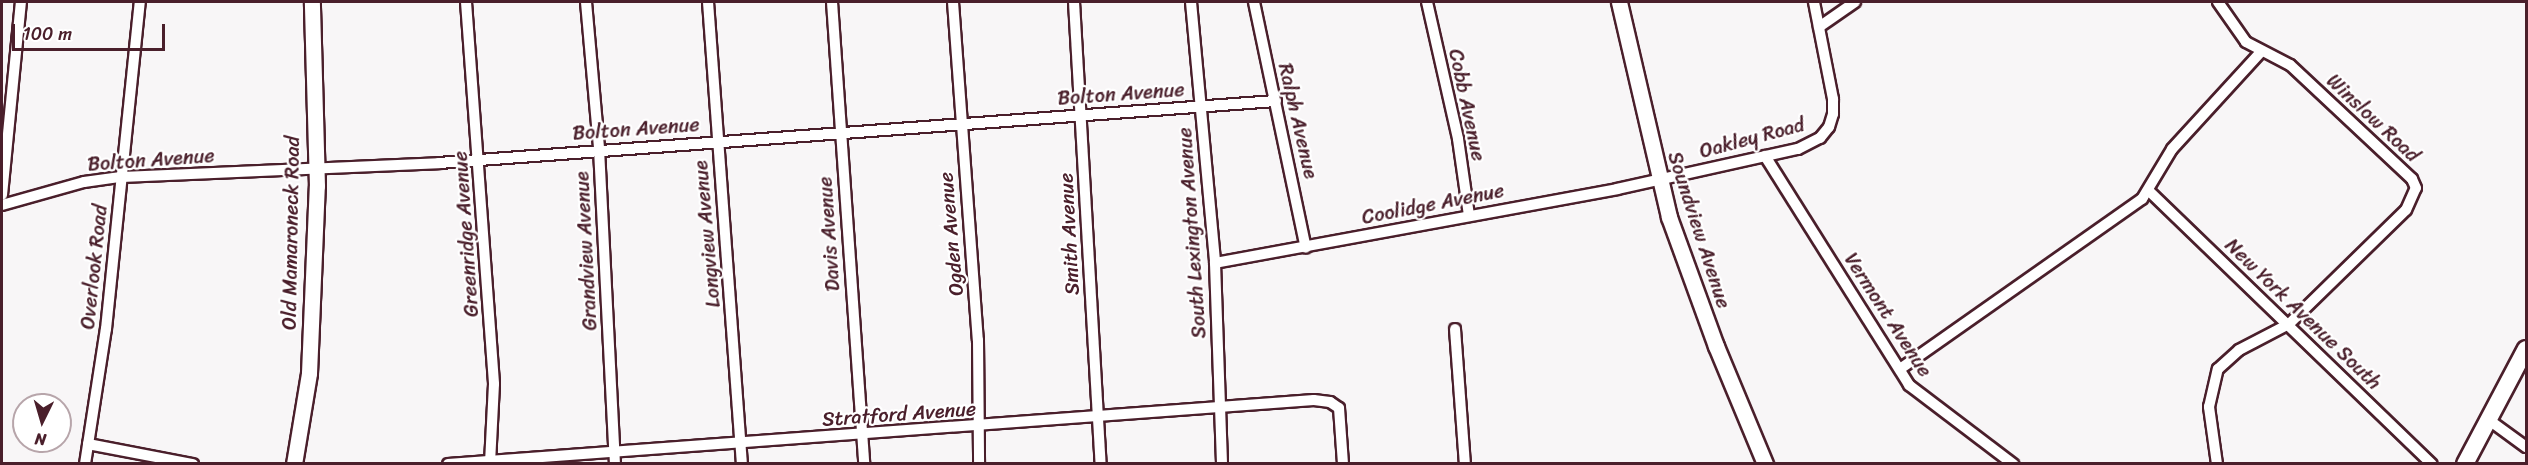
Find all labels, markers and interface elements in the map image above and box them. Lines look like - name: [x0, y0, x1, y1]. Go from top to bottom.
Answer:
- scale bar: [15, 12, 168, 50]
- text: 100 m: [23, 18, 72, 50]
- street label: Cobb Avenue: [1443, 47, 1491, 163]
- street label: Ralph Avenue: [1273, 61, 1323, 181]
- street label: Winslow Road: [2321, 69, 2425, 167]
- street label: Bolton Avenue: [1057, 78, 1185, 110]
- street label: Oakley Road: [1697, 112, 1807, 164]
- street label: Bolton Avenue: [572, 113, 700, 145]
- street label: South Lexington Avenue: [1173, 126, 1211, 340]
- street label: Old Mamaroneck Road: [277, 136, 305, 330]
- street label: Bolton Avenue: [87, 144, 215, 176]
- street label: Soundview Avenue: [1662, 149, 1736, 311]
- street label: Greenridge Avenue: [448, 151, 484, 317]
- street label: Longview Avenue: [689, 159, 725, 309]
- street label: Grandview Avenue: [570, 171, 602, 331]
- street label: Ogden Avenue: [934, 171, 968, 297]
- street label: Smith Avenue: [1054, 173, 1084, 295]
- street label: Davis Avenue: [813, 176, 845, 292]
- street label: Coolidge Avenue: [1360, 178, 1506, 230]
- street label: Overlook Road: [76, 203, 112, 331]
- street label: New York Avenue South: [2220, 233, 2386, 395]
- street label: Vermont Avenue: [1839, 249, 1937, 381]
- north arrow: [12, 393, 72, 453]
- street label: Stratford Avenue: [821, 397, 977, 431]
- text: N: [34, 425, 47, 454]

